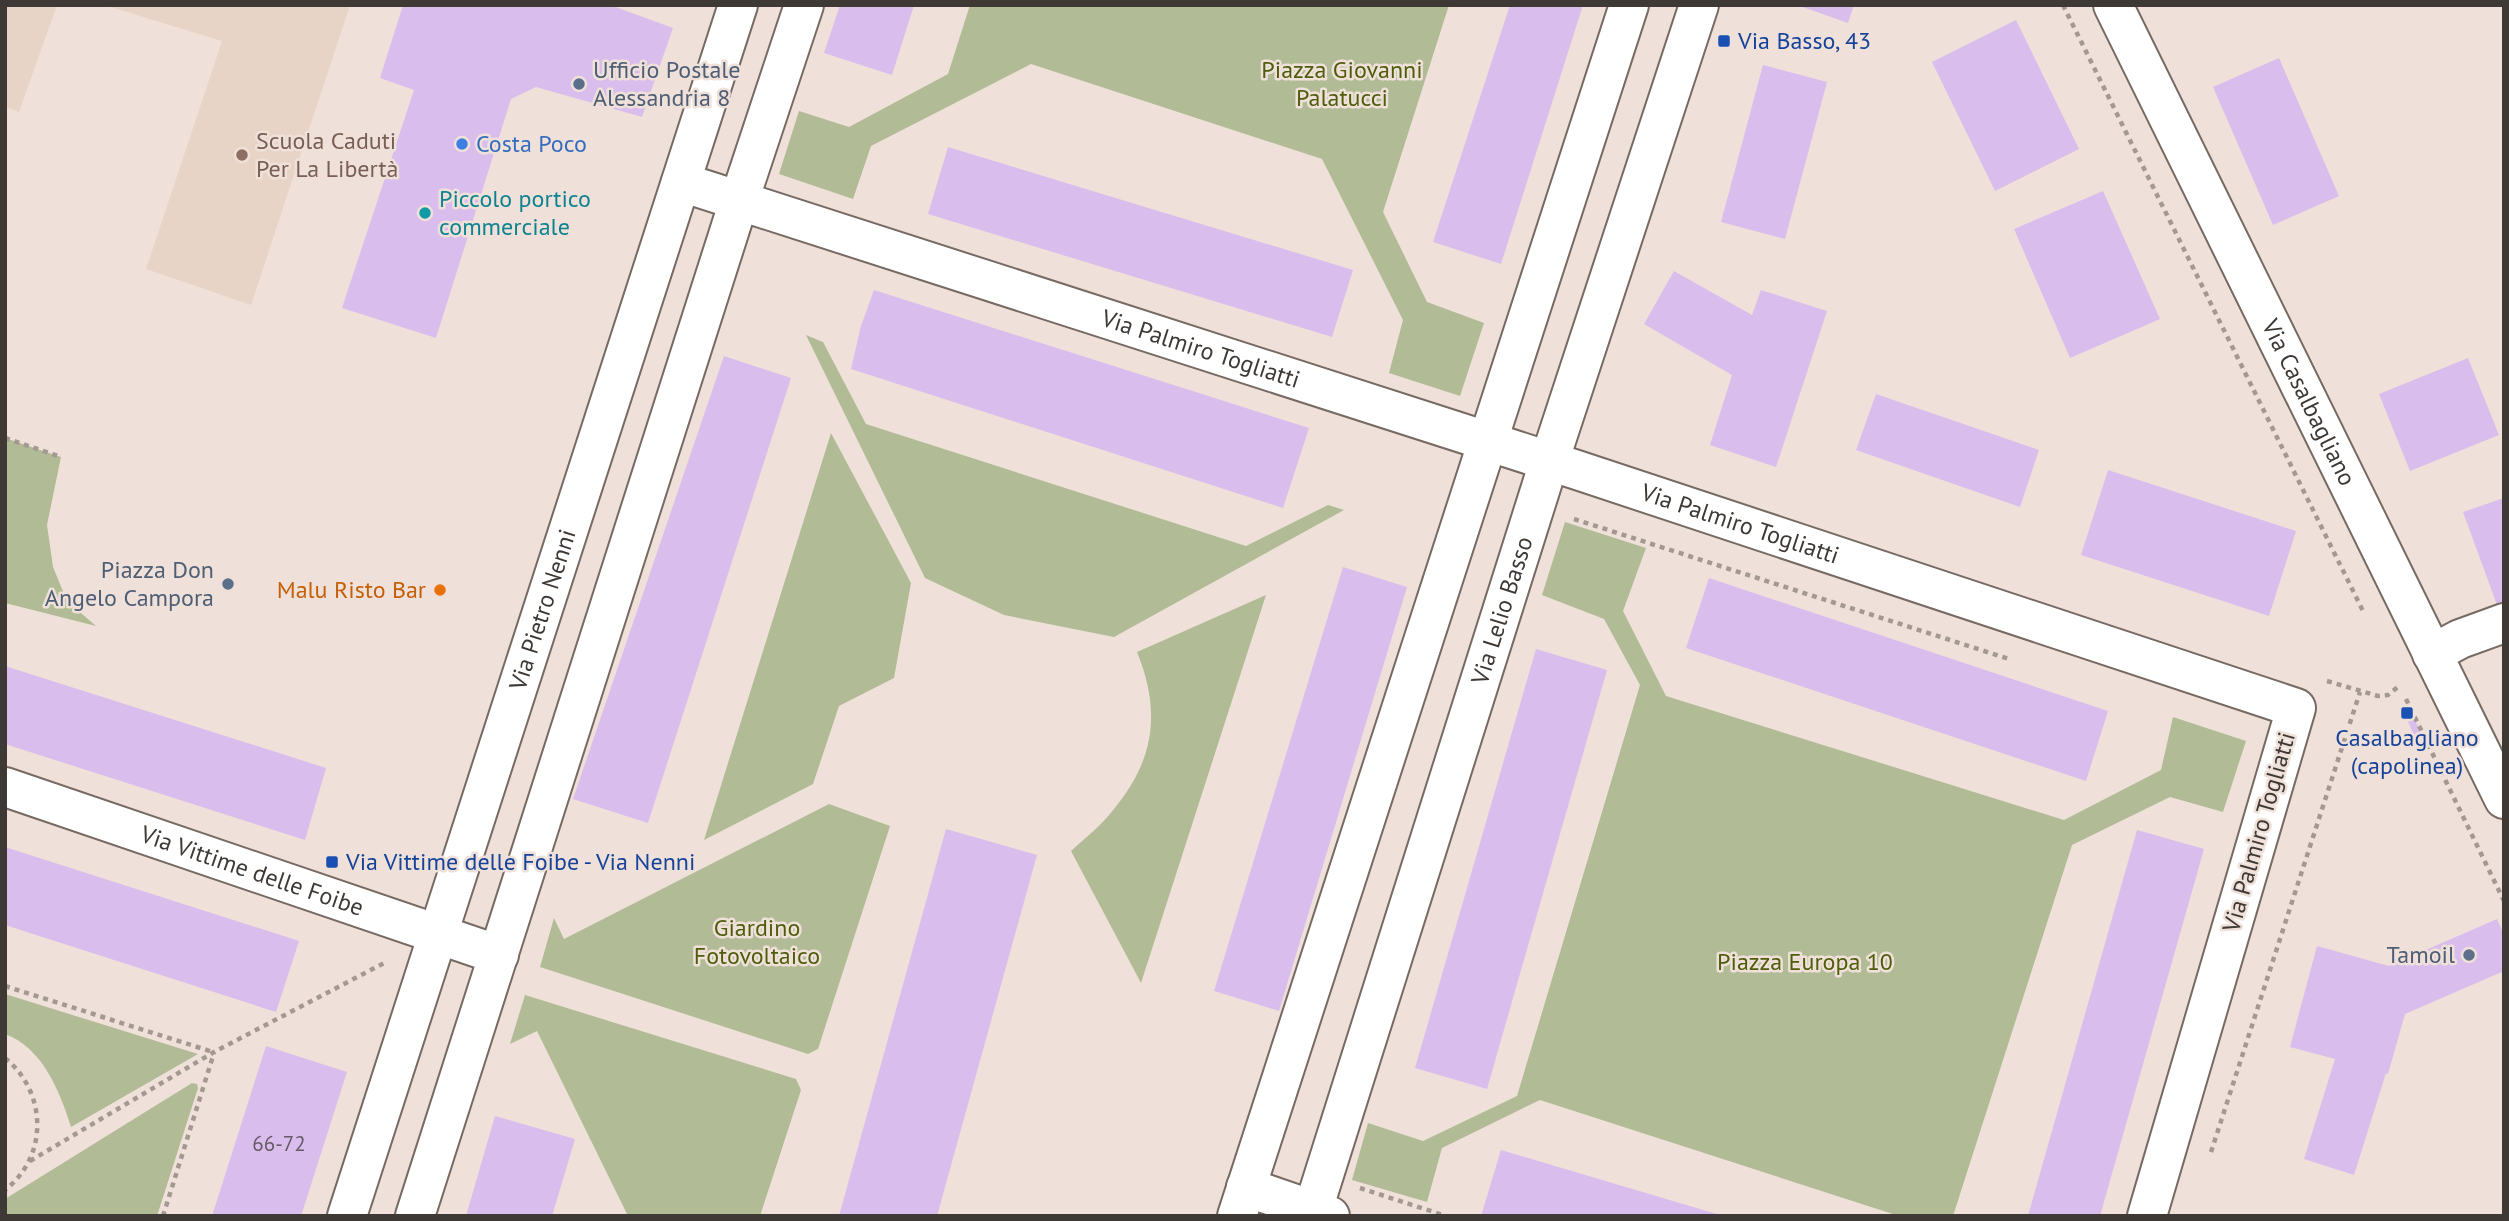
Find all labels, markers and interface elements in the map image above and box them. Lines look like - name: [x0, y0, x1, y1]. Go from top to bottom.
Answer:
- place label: Via Basso, 43: [1737, 25, 1871, 56]
- marker: Via Basso, 43: [1716, 33, 1732, 49]
- place label: Ufficio Postale Alessandria 8: [593, 54, 741, 113]
- park label: Piazza Giovanni Palatucci: [1261, 54, 1423, 113]
- marker: Ufficio Postale Alessandria 8: [571, 76, 587, 92]
- place label: Scuola Caduti Per La Libertà: [256, 125, 398, 184]
- place label: Costa Poco: [476, 128, 587, 159]
- marker: Costa Poco: [454, 136, 470, 152]
- marker: Scuola Caduti Per La Libertà: [234, 147, 250, 163]
- place label: Piccolo portico commerciale: [439, 183, 591, 242]
- marker: Piccolo portico commerciale: [417, 205, 433, 221]
- street label: Via Palmiro Togliatti: [1097, 302, 1304, 395]
- street label: Via Casalbagliano: [2255, 313, 2363, 491]
- street label: Via Palmiro Togliatti: [1636, 476, 1843, 571]
- street label: Via Pietro Nenni: [502, 525, 583, 695]
- street label: Via Lelio Basso: [1463, 532, 1540, 689]
- place label: Piazza Don Angelo Campora: [45, 554, 214, 613]
- place label: Malu Risto Bar: [277, 574, 426, 605]
- marker: Piazza Don Angelo Campora: [220, 576, 236, 592]
- marker: Malu Risto Bar: [432, 582, 448, 598]
- marker: Casalbagliano (capolinea): [2399, 705, 2415, 721]
- place label: Casalbagliano (capolinea): [2335, 722, 2479, 781]
- street label: Via Palmiro Togliatti: [2215, 728, 2302, 936]
- street label: Via Vittime delle Foibe: [136, 818, 368, 923]
- place label: Via Vittime delle Foibe - Via Nenni: [345, 846, 695, 877]
- marker: Via Vittime delle Foibe - Via Nenni: [324, 854, 340, 870]
- park label: Giardino Fotovoltaico: [694, 912, 820, 971]
- place label: Tamoil: [2387, 939, 2455, 970]
- park label: Piazza Europa 10: [1717, 946, 1893, 977]
- marker: Tamoil: [2461, 947, 2477, 963]
- house number: 66-72: [252, 1130, 306, 1157]

